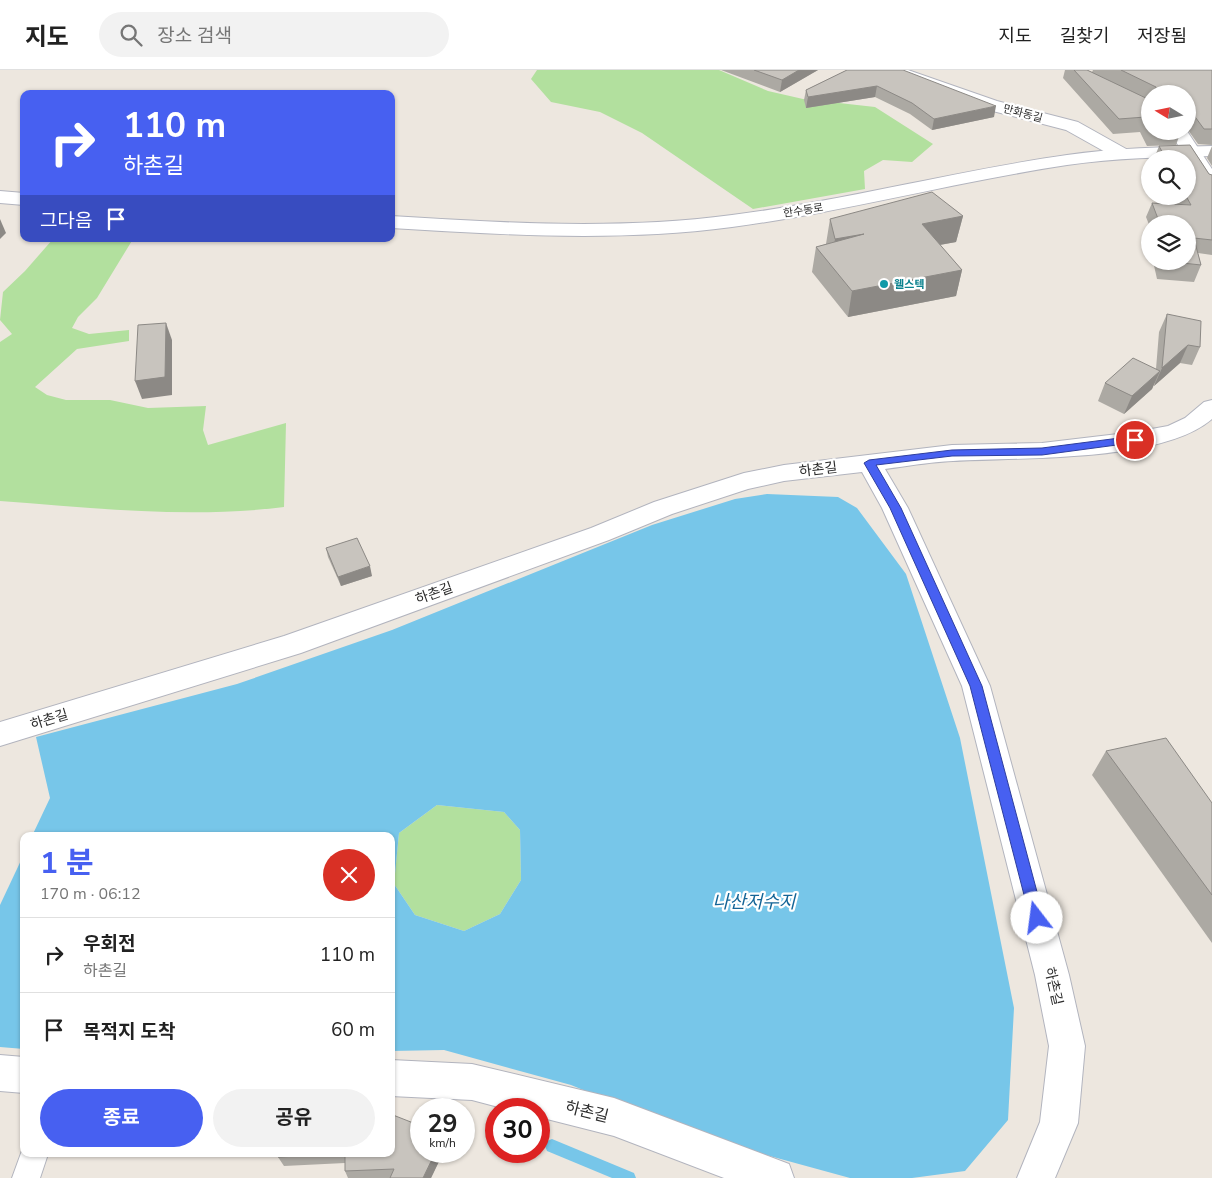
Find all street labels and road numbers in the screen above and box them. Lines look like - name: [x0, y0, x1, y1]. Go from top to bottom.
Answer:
- street label: 만화동길: [1001, 101, 1044, 126]
- street label: 한수동로: [782, 200, 824, 221]
- street label: 하촌길: [798, 458, 838, 481]
- street label: 하촌길: [413, 578, 456, 609]
- street label: 하촌길: [28, 705, 70, 734]
- street label: 하촌길: [1040, 965, 1067, 1007]
- street label: 하촌길: [563, 1096, 611, 1128]

